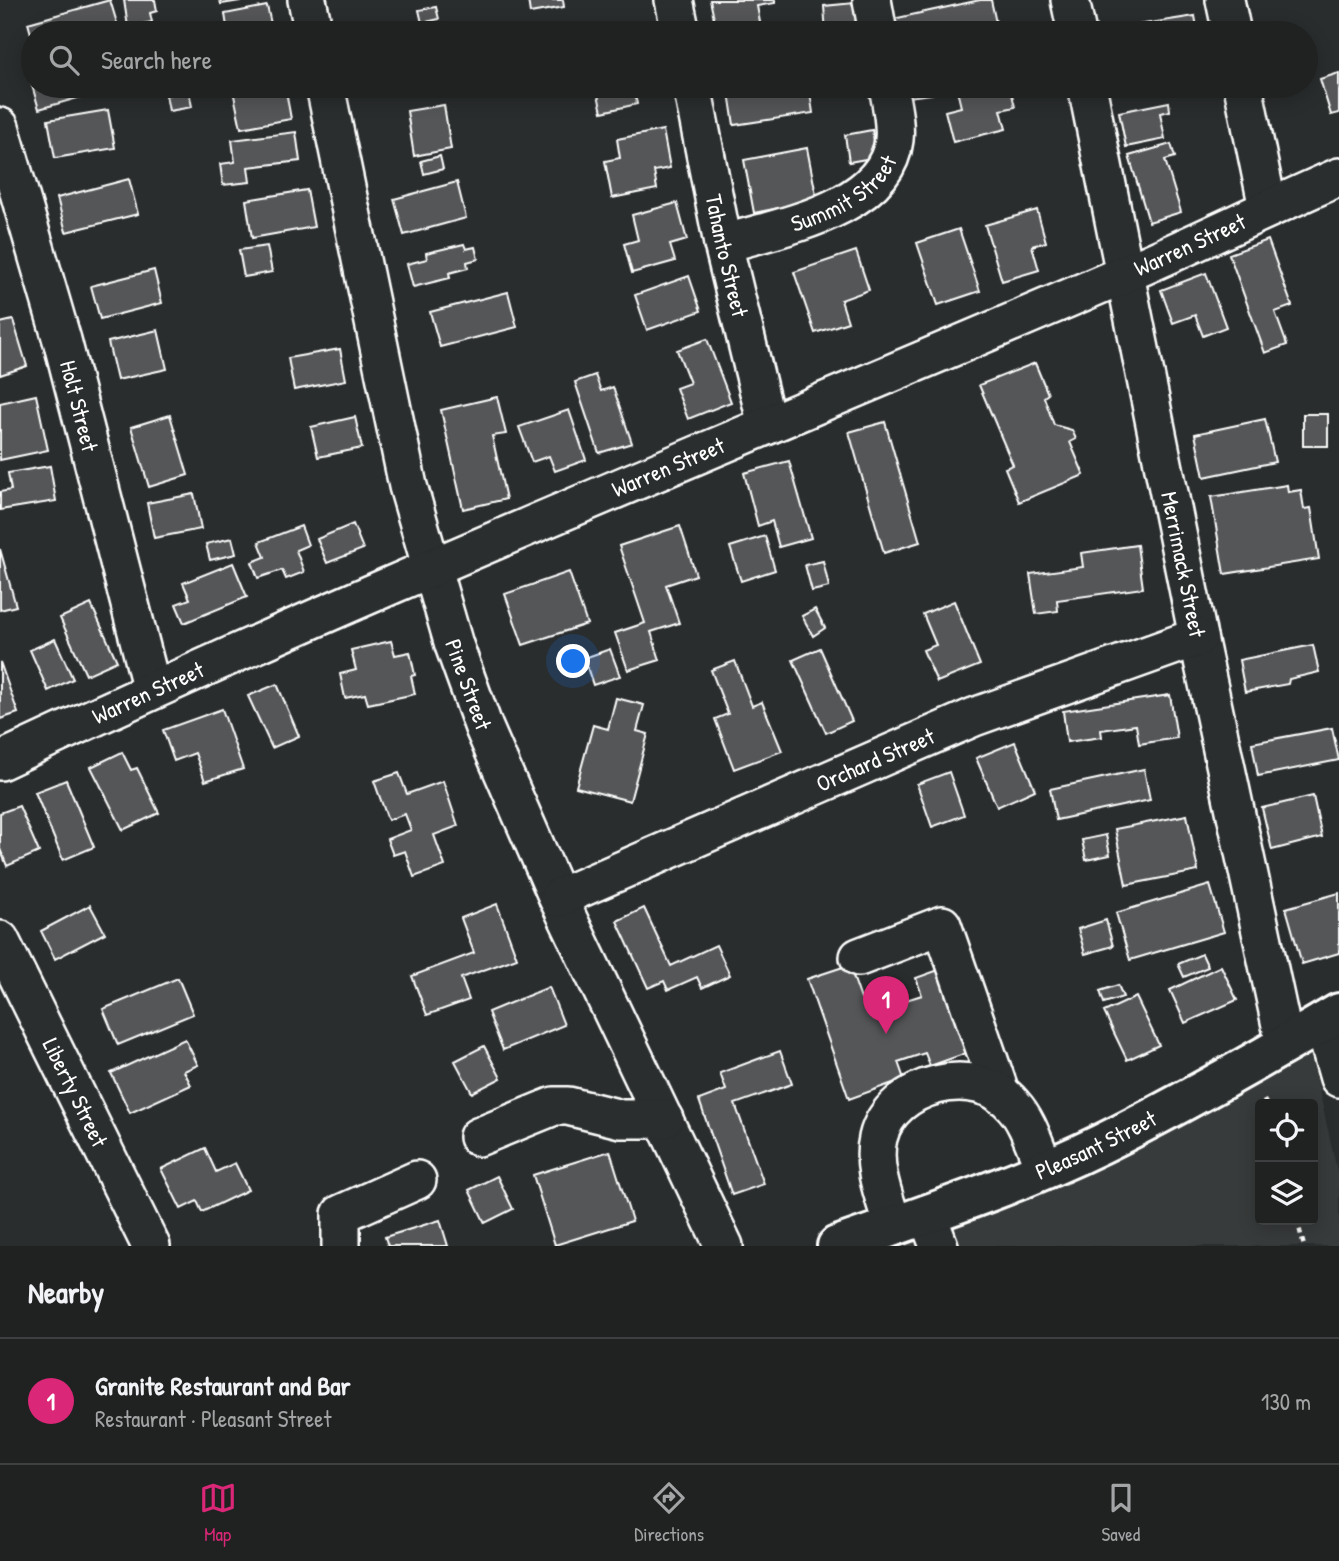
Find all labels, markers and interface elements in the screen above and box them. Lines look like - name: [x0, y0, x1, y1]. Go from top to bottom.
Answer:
- search box: [21, 21, 1318, 98]
- icon: search: [45, 41, 83, 79]
- text: Search here: [101, 42, 212, 77]
- street label: Summit Street: [787, 149, 904, 239]
- street label: Tahanto Street: [699, 191, 756, 321]
- street label: Warren Street: [1129, 205, 1251, 283]
- street label: Holt Street: [53, 357, 106, 456]
- street label: Warren Street: [607, 429, 730, 504]
- street label: Merrimack Street: [1154, 489, 1214, 641]
- street label: Pine Street: [438, 635, 500, 735]
- your location: [556, 644, 590, 678]
- street label: Warren Street: [87, 653, 210, 731]
- street label: Orchard Street: [811, 720, 940, 799]
- pin: 1: [863, 976, 909, 1034]
- street label: Liberty Street: [36, 1033, 116, 1153]
- map controls: [1255, 1099, 1318, 1225]
- button: locate: [1255, 1099, 1318, 1162]
- street label: Pleasant Street: [1031, 1102, 1162, 1187]
- button: layers: [1255, 1162, 1318, 1225]
- text: Nearby: [28, 1272, 104, 1312]
- text: Granite Restaurant and Bar: [95, 1368, 351, 1403]
- text: 1: [47, 1386, 55, 1417]
- text: 130 m: [1261, 1386, 1311, 1417]
- text: Restaurant · Pleasant Street: [95, 1403, 331, 1434]
- tab: Map: [199, 1479, 237, 1547]
- tab: Directions: [634, 1479, 704, 1547]
- tab: Saved: [1102, 1479, 1140, 1547]

